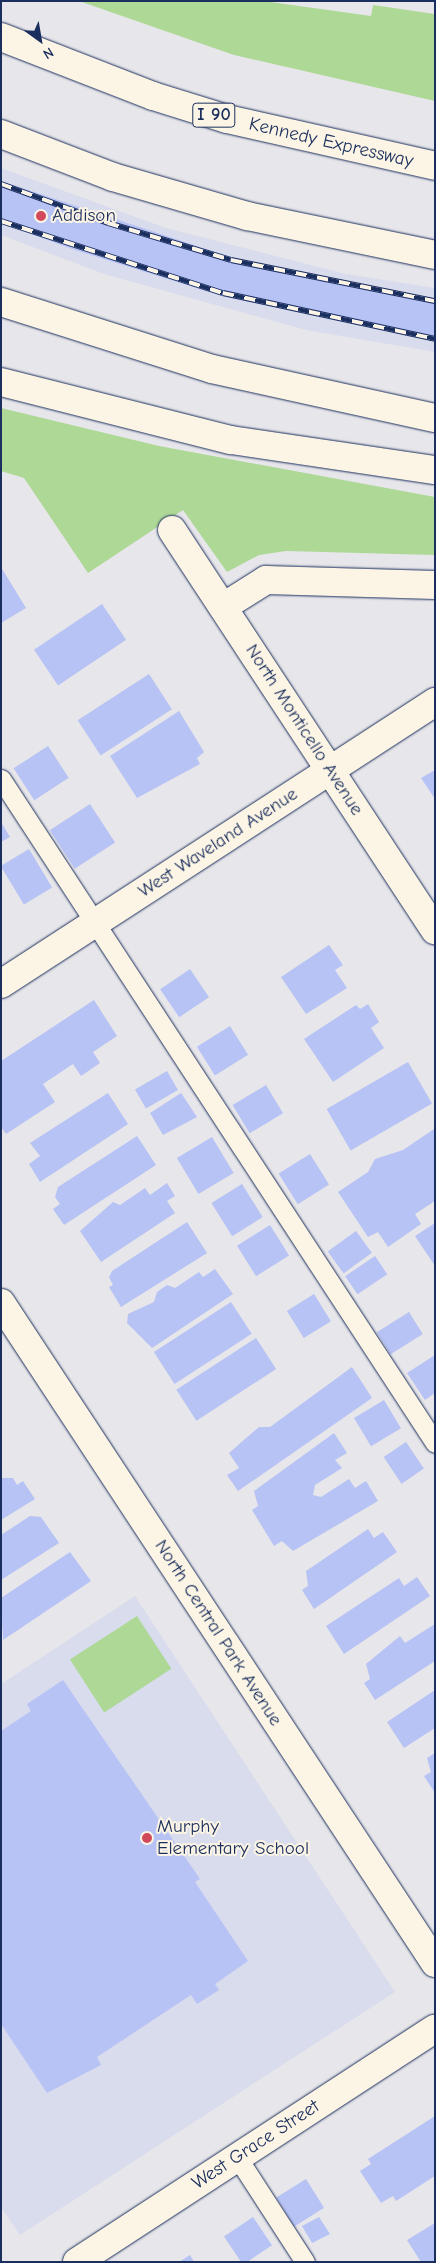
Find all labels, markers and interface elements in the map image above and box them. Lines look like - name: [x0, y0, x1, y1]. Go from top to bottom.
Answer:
- north arrow: [15, 15, 65, 65]
- text: N: [40, 44, 57, 63]
- road number: I 90: [192, 100, 236, 130]
- street label: Kennedy Expressway: [247, 113, 415, 173]
- place label: Addison: [52, 205, 116, 227]
- marker: Addison: [34, 209, 48, 223]
- street label: North Monticello Avenue: [240, 640, 368, 820]
- street label: West Waveland Avenue: [134, 783, 302, 903]
- street label: North Central Park Avenue: [149, 1536, 287, 1730]
- place label: Murphy Elementary School: [157, 1816, 309, 1860]
- marker: Murphy Elementary School: [141, 1832, 153, 1844]
- street label: West Grace Street: [188, 2095, 324, 2195]

